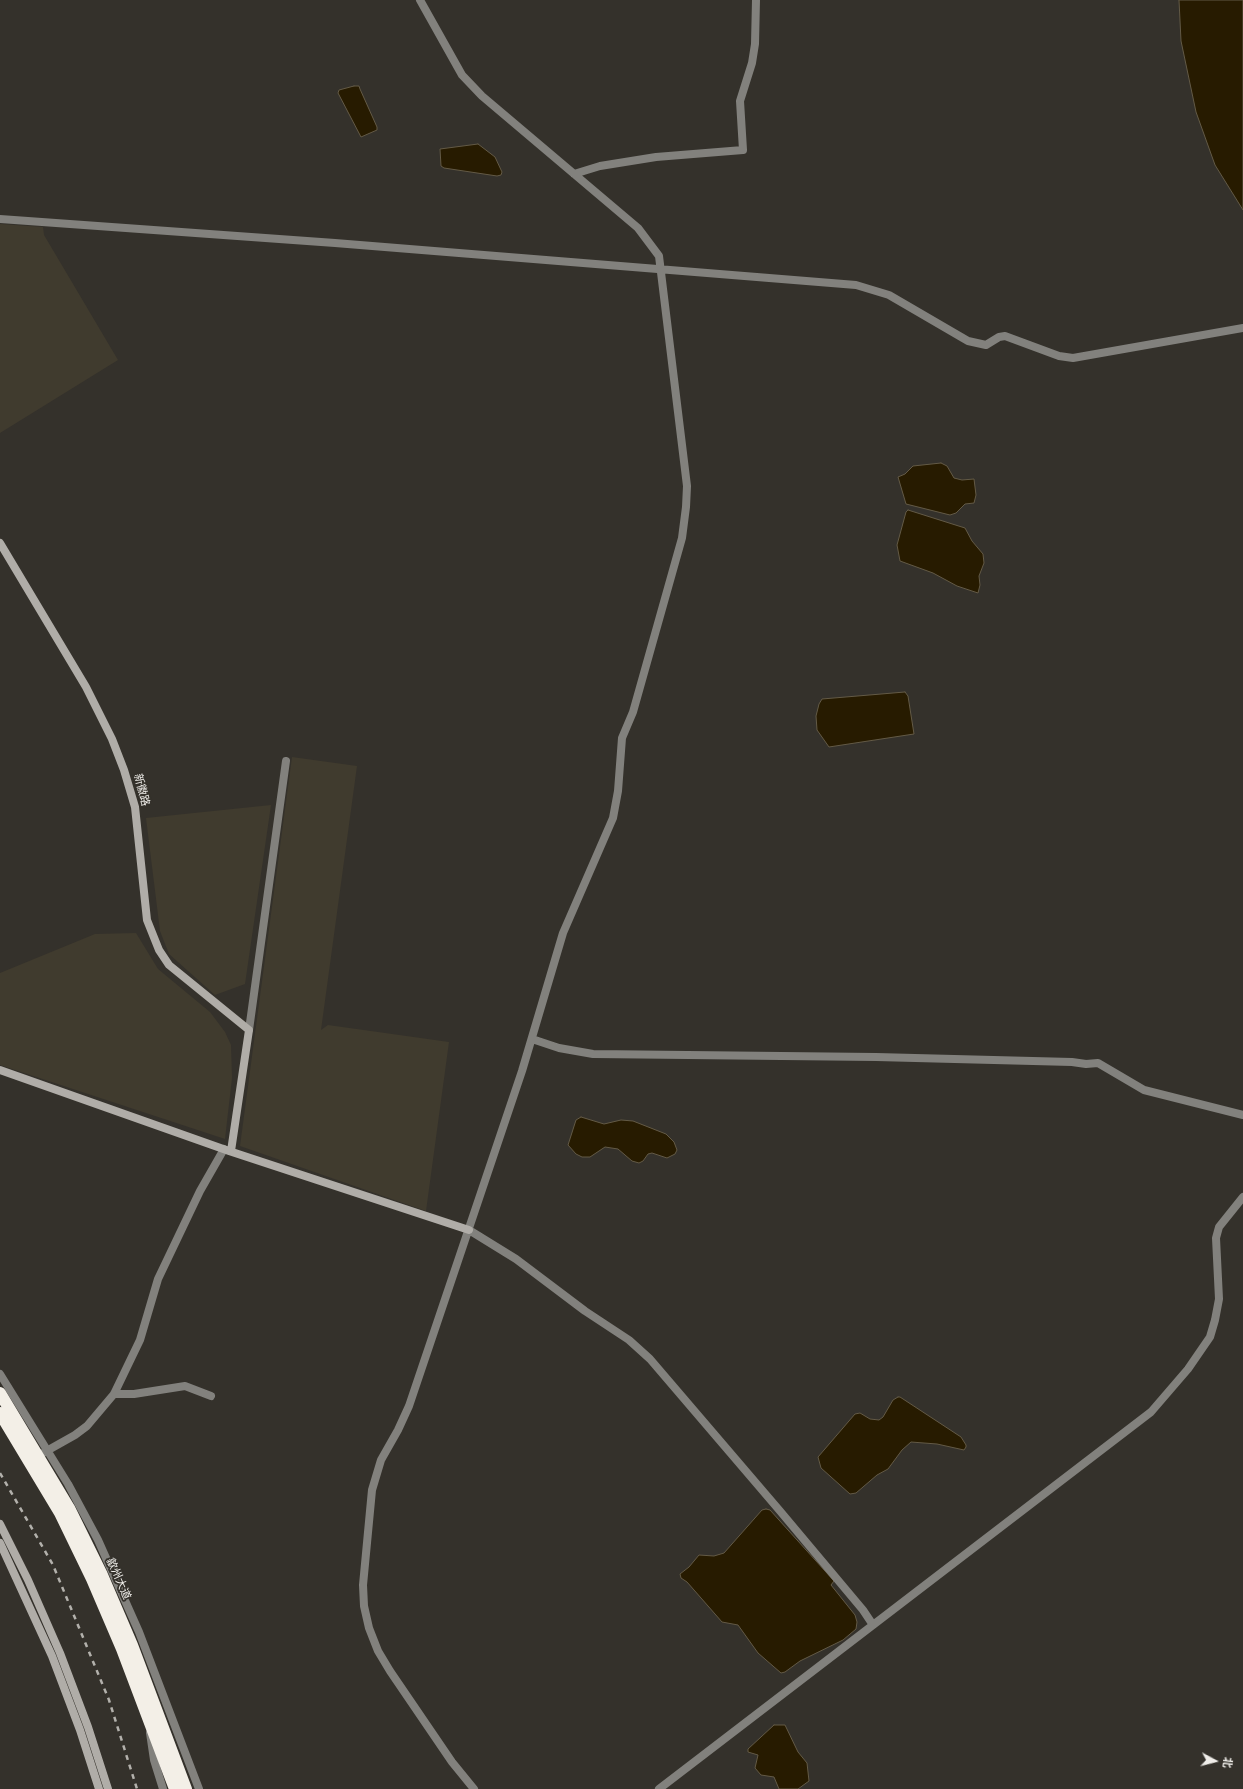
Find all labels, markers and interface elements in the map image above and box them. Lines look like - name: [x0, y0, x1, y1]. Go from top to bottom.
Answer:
- street label: 新徽路: [131, 772, 151, 808]
- street label: 歙州大道: [103, 1556, 133, 1602]
- north arrow: [1195, 1741, 1235, 1781]
- text: 北: [1220, 1756, 1235, 1769]

